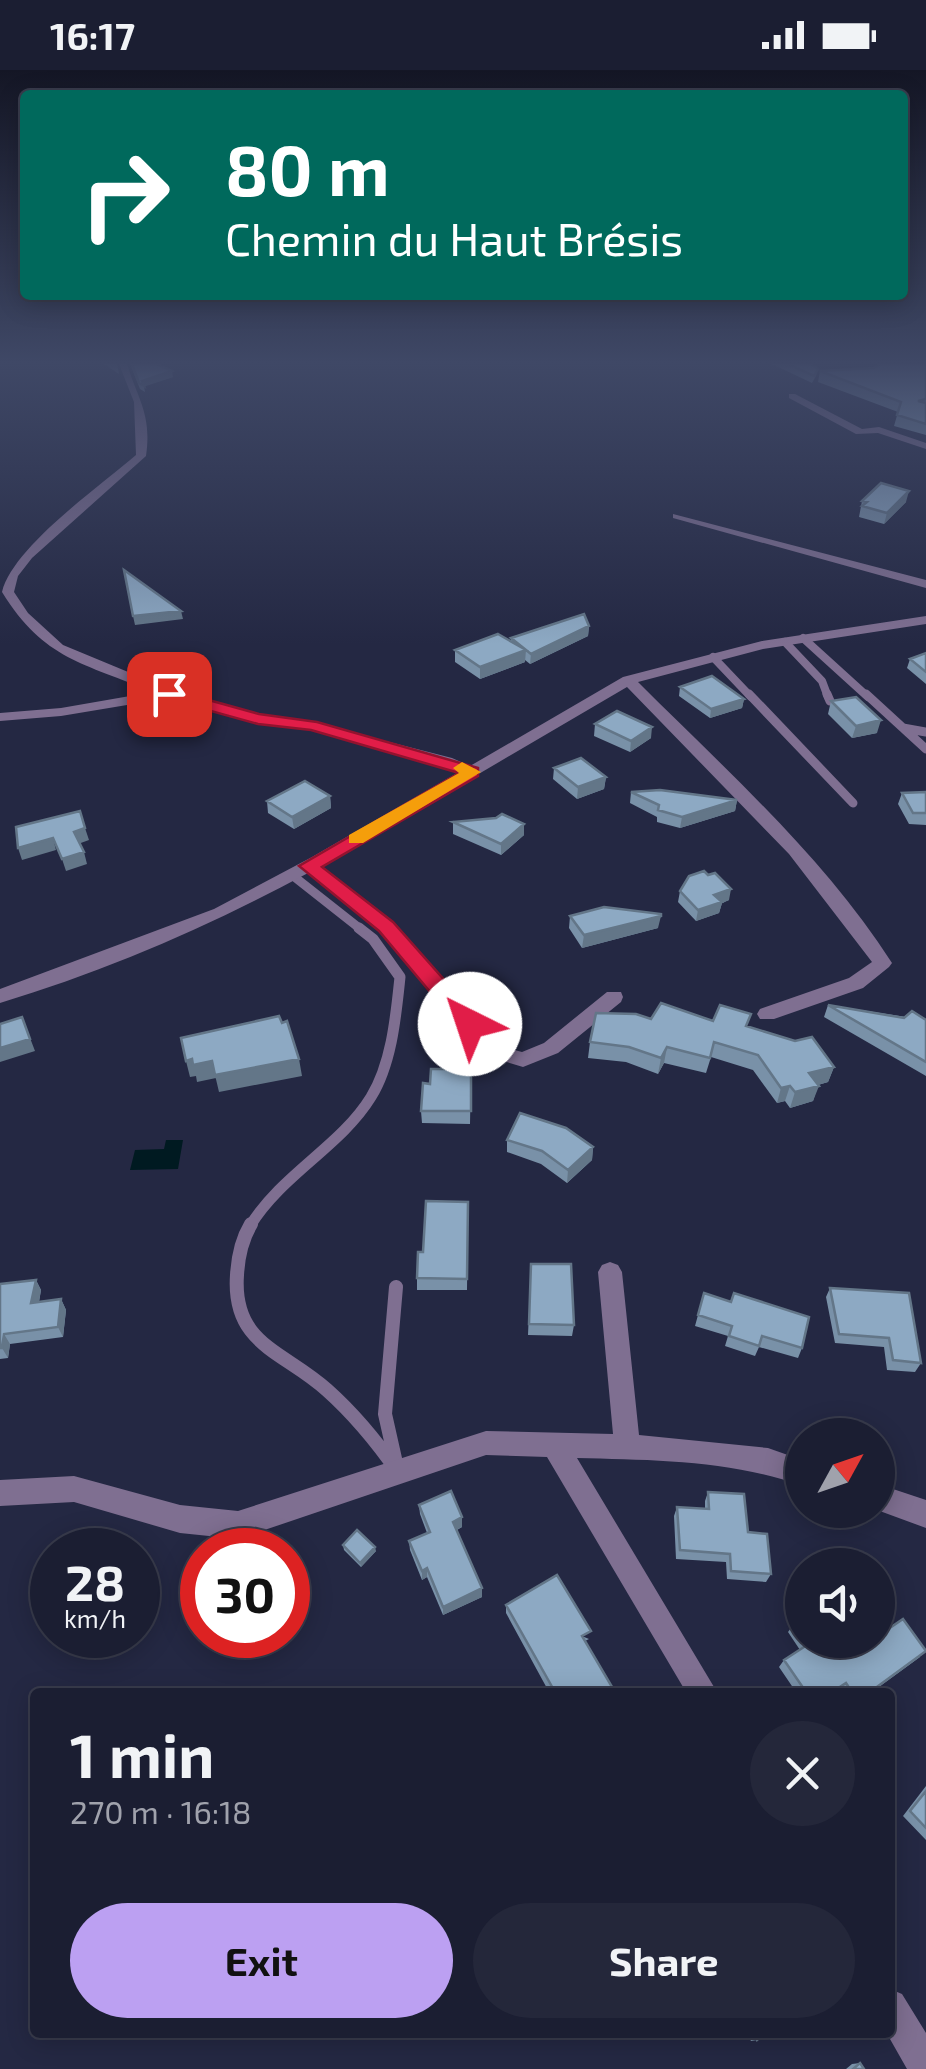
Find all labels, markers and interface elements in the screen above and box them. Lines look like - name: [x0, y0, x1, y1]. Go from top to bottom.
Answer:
- text: 16:17: [50, 12, 135, 58]
- text: 80 m: [225, 126, 390, 210]
- icon: right: [60, 130, 190, 260]
- text: Chemin du Haut Brésis: [225, 211, 683, 265]
- pin: [127, 652, 212, 737]
- icon: arrive: [142, 667, 197, 722]
- position arrow: [418, 972, 522, 1076]
- north arrow: [785, 1418, 895, 1528]
- map controls: [785, 1418, 895, 1658]
- speed limit sign: 30: [180, 1528, 310, 1658]
- button: sound: [785, 1548, 895, 1658]
- text: 28: [65, 1551, 125, 1611]
- text: km/h: [64, 1603, 126, 1633]
- text: 1 min: [70, 1718, 214, 1790]
- button: close: [750, 1721, 855, 1826]
- text: 270 m · 16:18: [70, 1792, 251, 1830]
- button: Exit: [70, 1903, 453, 2018]
- button: Share: [473, 1903, 855, 2018]

